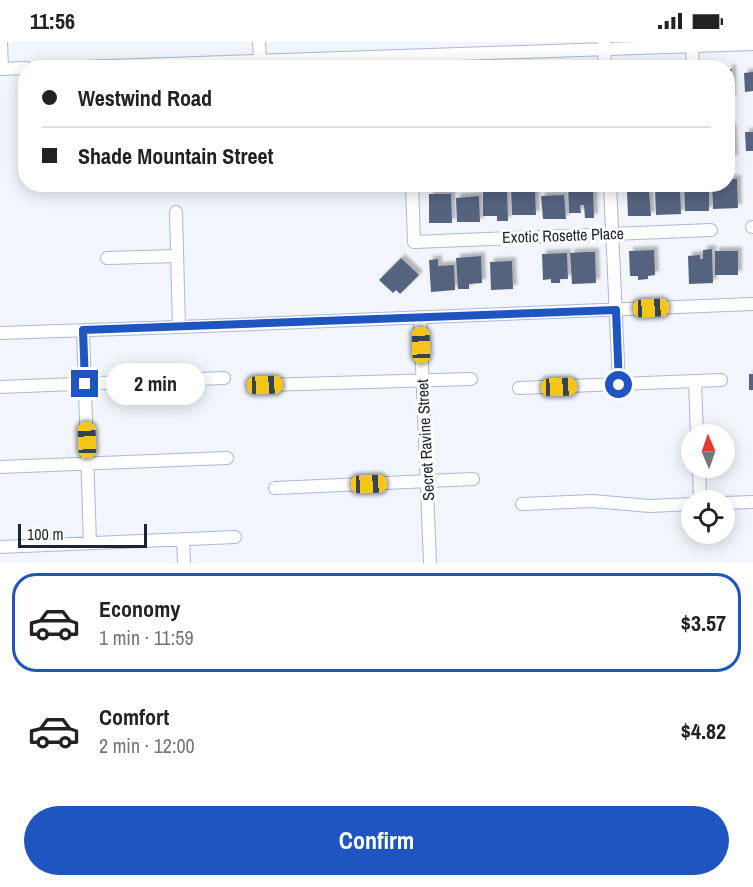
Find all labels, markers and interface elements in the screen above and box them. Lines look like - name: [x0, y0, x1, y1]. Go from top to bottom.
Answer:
- text: 11:56: [30, 6, 75, 36]
- text: Westwind Road: [78, 83, 212, 113]
- text: Shade Mountain Street: [78, 141, 273, 171]
- street label: Exotic Rosette Place: [502, 222, 624, 248]
- car: [633, 298, 669, 318]
- car: [411, 327, 431, 363]
- callout: 2 min: [106, 363, 205, 405]
- route end: [71, 370, 98, 397]
- text: 2 min: [134, 370, 177, 397]
- route start: [605, 371, 632, 398]
- car: [247, 375, 283, 395]
- car: [541, 377, 577, 397]
- street label: Secret Ravine Street: [411, 378, 439, 501]
- car: [77, 422, 97, 458]
- north arrow: [681, 424, 735, 478]
- map controls: [681, 424, 735, 544]
- car: [351, 474, 387, 494]
- button: locate: [681, 490, 735, 544]
- scale bar: [18, 521, 147, 549]
- text: 100 m: [27, 523, 63, 545]
- text: Economy: [99, 594, 180, 624]
- icon: car: [27, 596, 81, 650]
- text: $3.57: [681, 608, 726, 638]
- text: 1 min · 11:59: [99, 624, 194, 651]
- text: Comfort: [99, 702, 169, 732]
- icon: car: [27, 704, 81, 758]
- text: $4.82: [681, 716, 726, 746]
- text: 2 min · 12:00: [99, 732, 195, 759]
- button: Confirm: [24, 806, 729, 875]

